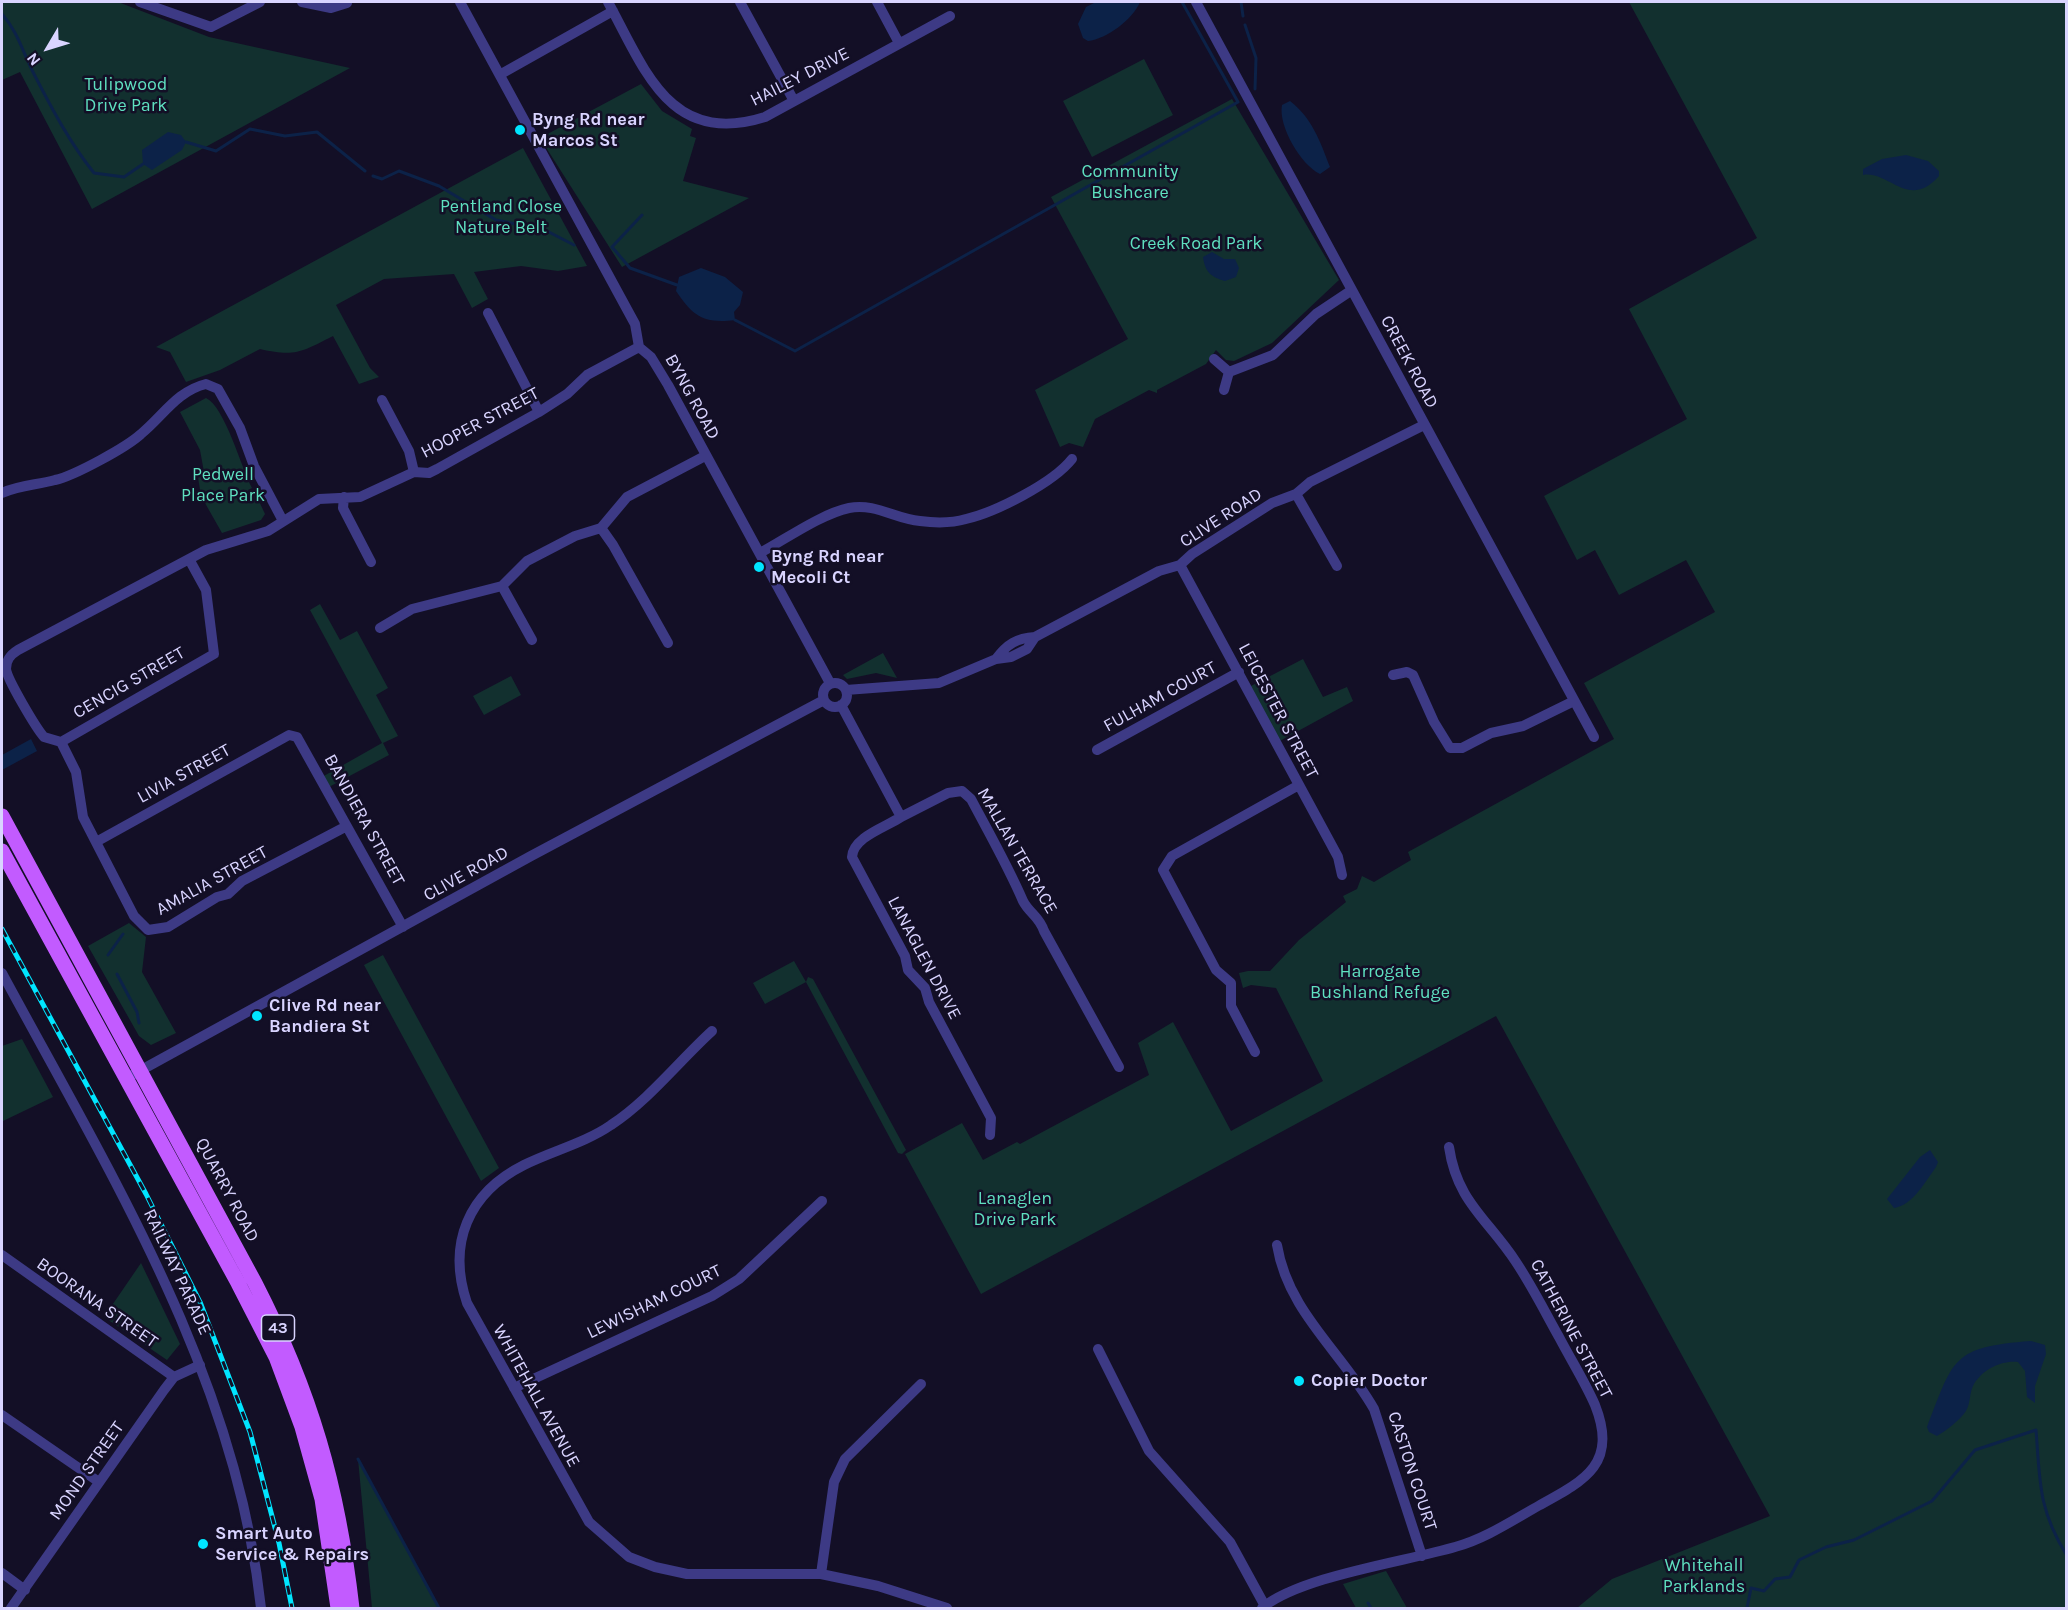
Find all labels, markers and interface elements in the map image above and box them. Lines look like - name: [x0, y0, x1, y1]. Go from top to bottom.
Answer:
- north arrow: [18, 18, 78, 78]
- street label: HAILEY DRIVE: [747, 43, 853, 111]
- text: N: [22, 49, 44, 70]
- park label: Tulipwood Drive Park: [85, 74, 167, 116]
- place label: Byng Rd near Marcos St: [532, 109, 645, 152]
- marker: Byng Rd near Marcos St: [513, 123, 527, 137]
- park label: Community Bushcare: [1082, 161, 1178, 204]
- park label: Pentland Close Nature Belt: [440, 196, 562, 238]
- park label: Creek Road Park: [1130, 233, 1262, 255]
- street label: CREEK ROAD: [1375, 312, 1443, 412]
- street label: BYNG ROAD: [660, 351, 724, 443]
- street label: HOOPER STREET: [417, 383, 543, 463]
- park label: Pedwell Place Park: [181, 464, 265, 506]
- street label: CLIVE ROAD: [1176, 483, 1266, 553]
- place label: Byng Rd near Mecoli Ct: [771, 546, 884, 588]
- marker: Byng Rd near Mecoli Ct: [752, 560, 766, 574]
- street label: LEICESTER STREET: [1233, 640, 1323, 782]
- street label: CENCIG STREET: [69, 642, 189, 724]
- street label: FULHAM COURT: [1100, 657, 1220, 737]
- street label: LIVIA STREET: [134, 739, 234, 809]
- street label: BANDIERA STREET: [319, 751, 409, 889]
- street label: MALLAN TERRACE: [972, 784, 1062, 918]
- street label: AMALIA STREET: [152, 841, 272, 921]
- street label: CLIVE ROAD: [420, 842, 512, 906]
- street label: LANAGLEN DRIVE: [882, 893, 966, 1023]
- park label: Harrogate Bushland Refuge: [1310, 961, 1450, 1004]
- place label: Clive Rd near Bandiera St: [269, 995, 381, 1038]
- marker: Clive Rd near Bandiera St: [250, 1009, 264, 1023]
- street label: QUARRY ROAD: [190, 1134, 264, 1246]
- park label: Lanaglen Drive Park: [974, 1188, 1056, 1230]
- street label: RAILWAY PARADE: [138, 1206, 216, 1338]
- street label: BOORANA STREET: [32, 1253, 162, 1353]
- street label: CATHERINE STREET: [1525, 1256, 1617, 1402]
- street label: LEWISHAM COURT: [583, 1260, 725, 1344]
- road number: 43: [262, 1315, 294, 1341]
- street label: WHITEHALL AVENUE: [488, 1321, 584, 1471]
- place label: Copier Doctor: [1311, 1370, 1427, 1392]
- marker: Copier Doctor: [1292, 1374, 1306, 1388]
- street label: CASTON COURT: [1383, 1409, 1441, 1533]
- street label: MOND STREET: [45, 1418, 129, 1524]
- place label: Smart Auto Service & Repairs: [215, 1523, 369, 1565]
- marker: Smart Auto Service & Repairs: [196, 1537, 210, 1551]
- park label: Whitehall Parklands: [1663, 1555, 1745, 1598]

